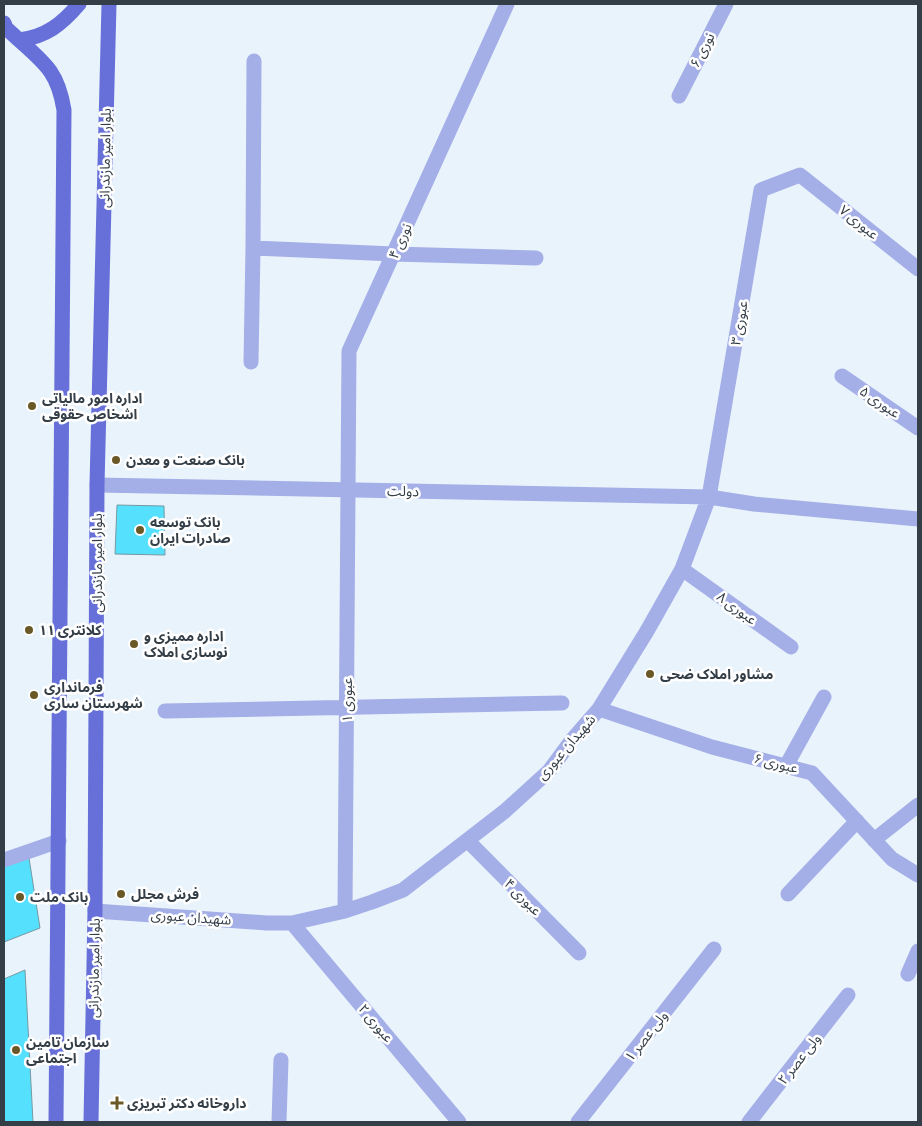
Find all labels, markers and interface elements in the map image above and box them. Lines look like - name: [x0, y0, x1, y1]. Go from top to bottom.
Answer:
- street label: نوری ۶: [684, 28, 719, 71]
- street label: بلوار امیر مازندرانی: [93, 108, 115, 208]
- street label: عبوری ۷: [836, 199, 883, 243]
- street label: نوری ۴: [382, 219, 416, 262]
- street label: عبوری ۳: [724, 299, 752, 347]
- street label: عبوری ۵: [856, 380, 905, 422]
- place label: اداره امور مالیاتی اشخاص حقوقی: [42, 387, 143, 423]
- marker: اداره امور مالیاتی اشخاص حقوقی: [26, 400, 38, 412]
- place label: بانک صنعت و معدن: [126, 449, 245, 469]
- marker: بانک صنعت و معدن: [110, 454, 122, 466]
- street label: دولت: [387, 480, 419, 500]
- place label: بانک توسعه صادرات ایران: [150, 511, 231, 547]
- street label: بلوار امیر مازندرانی: [86, 513, 106, 613]
- marker: بانک توسعه صادرات ایران: [134, 524, 146, 536]
- street label: عبوری ۸: [713, 586, 762, 629]
- place label: کلانتری ۱۱: [39, 619, 102, 639]
- marker: کلانتری ۱۱: [23, 624, 35, 636]
- place label: اداره ممیزی و نوسازی املاک: [144, 625, 228, 661]
- marker: اداره ممیزی و نوسازی املاک: [128, 638, 140, 650]
- place label: مشاور املاک ضحی: [660, 663, 773, 683]
- marker: مشاور املاک ضحی: [644, 668, 656, 680]
- place label: فرمانداری شهرستان ساری: [44, 676, 143, 712]
- street label: عبوری ۱: [336, 677, 356, 723]
- marker: فرمانداری شهرستان ساری: [28, 689, 40, 701]
- street label: شهیدان عبوری: [531, 709, 599, 783]
- street label: عبوری ۶: [752, 747, 801, 777]
- street label: عبوری ۴: [501, 873, 547, 919]
- place label: فرش مجلل: [131, 883, 199, 903]
- place label: بانک ملت: [30, 886, 88, 906]
- marker: فرش مجلل: [115, 888, 127, 900]
- marker: بانک ملت: [14, 891, 26, 903]
- street label: شهیدان عبوری: [150, 903, 232, 929]
- street label: بلوار امیر مازندرانی: [82, 918, 104, 1018]
- street label: عبوری ۲: [355, 999, 399, 1046]
- street label: ولی عصر ۱: [619, 1006, 671, 1065]
- street label: ولی عصر ۲: [772, 1029, 824, 1088]
- place label: سازمان تامین اجتماعی: [26, 1031, 109, 1067]
- marker: سازمان تامین اجتماعی: [10, 1044, 22, 1056]
- place label: داروخانه دکتر تبریزی: [127, 1092, 247, 1112]
- marker: داروخانه دکتر تبریزی: [111, 1097, 123, 1109]

